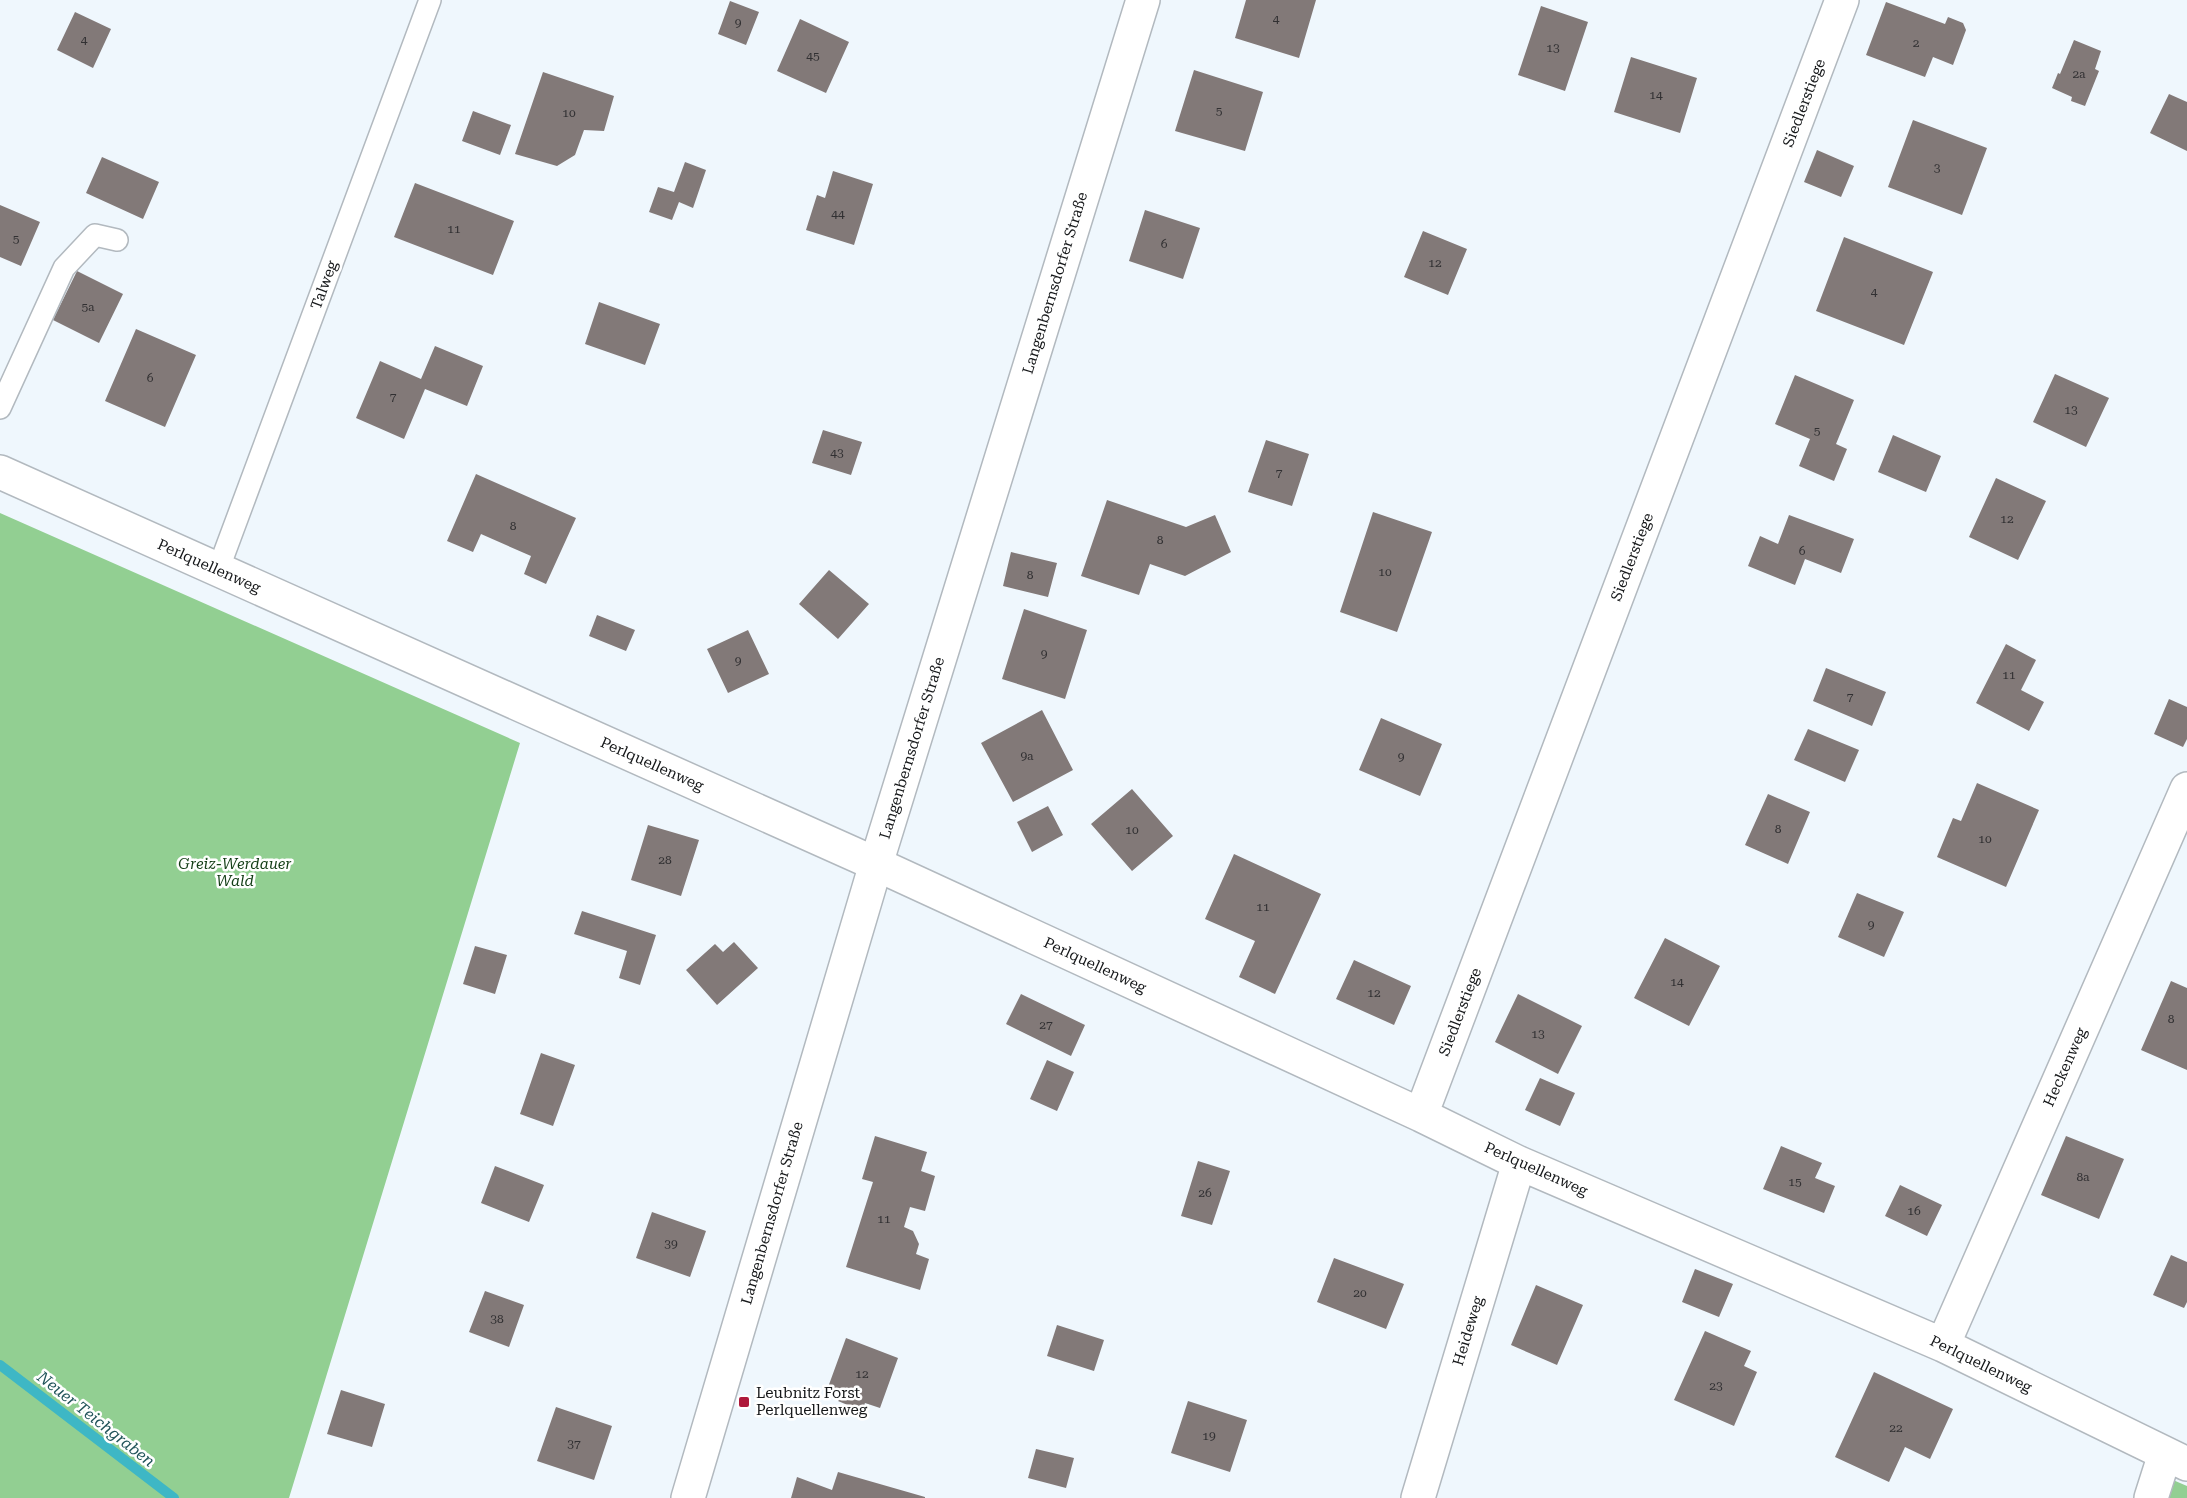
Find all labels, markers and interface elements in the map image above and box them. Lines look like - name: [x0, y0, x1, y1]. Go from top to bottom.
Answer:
- house number: 4: [1273, 12, 1280, 26]
- house number: 9: [735, 16, 742, 30]
- house number: 4: [81, 33, 88, 47]
- house number: 2: [1913, 36, 1920, 50]
- house number: 13: [1546, 41, 1560, 55]
- house number: 45: [806, 49, 820, 63]
- street label: Siedlerstiege: [1779, 56, 1829, 150]
- house number: 2a: [2072, 67, 2086, 81]
- house number: 14: [1649, 88, 1663, 102]
- house number: 5: [1216, 104, 1223, 118]
- house number: 10: [562, 106, 576, 120]
- house number: 3: [1934, 161, 1941, 175]
- street label: Langenbernsdorfer Straße: [1019, 190, 1091, 376]
- house number: 44: [831, 207, 845, 221]
- house number: 11: [447, 222, 461, 236]
- house number: 5: [13, 232, 20, 246]
- house number: 6: [1161, 237, 1168, 251]
- house number: 12: [1428, 256, 1442, 270]
- street label: Talweg: [307, 258, 341, 312]
- house number: 4: [1871, 285, 1878, 299]
- house number: 5a: [81, 300, 95, 314]
- house number: 6: [147, 371, 154, 385]
- house number: 7: [390, 390, 397, 404]
- house number: 13: [2064, 403, 2078, 417]
- house number: 5: [1814, 424, 1821, 438]
- house number: 43: [830, 446, 844, 460]
- house number: 7: [1276, 466, 1283, 480]
- street label: Siedlerstiege: [1607, 510, 1657, 604]
- house number: 12: [2000, 512, 2014, 526]
- house number: 8: [510, 519, 517, 533]
- house number: 8: [1157, 533, 1164, 547]
- street label: Perlquellenweg: [155, 535, 264, 597]
- house number: 6: [1799, 544, 1806, 558]
- house number: 10: [1378, 565, 1392, 579]
- house number: 8: [1027, 568, 1034, 582]
- house number: 9: [1041, 647, 1048, 661]
- house number: 9: [735, 654, 742, 668]
- street label: Langenbernsdorfer Straße: [876, 655, 948, 841]
- house number: 11: [2002, 668, 2016, 682]
- house number: 7: [1847, 690, 1854, 704]
- street label: Perlquellenweg: [598, 733, 707, 795]
- house number: 9a: [1020, 749, 1034, 763]
- house number: 9: [1398, 750, 1405, 764]
- house number: 8: [1775, 822, 1782, 836]
- house number: 10: [1125, 823, 1139, 837]
- house number: 10: [1978, 832, 1992, 846]
- house number: 28: [658, 853, 672, 867]
- park label: Greiz-Werdauer Wald: [178, 855, 292, 890]
- house number: 11: [1256, 900, 1270, 914]
- house number: 9: [1868, 918, 1875, 932]
- street label: Perlquellenweg: [1041, 933, 1150, 997]
- street label: Siedlerstiege: [1435, 965, 1485, 1059]
- house number: 14: [1670, 975, 1684, 989]
- house number: 12: [1367, 986, 1381, 1000]
- house number: 8: [2168, 1012, 2175, 1026]
- house number: 27: [1039, 1018, 1053, 1032]
- street label: Heckenweg: [2040, 1024, 2091, 1109]
- house number: 13: [1531, 1027, 1545, 1041]
- street label: Langenbernsdorfer Straße: [737, 1119, 807, 1307]
- street label: Perlquellenweg: [1482, 1138, 1591, 1200]
- house number: 8a: [2076, 1170, 2090, 1184]
- house number: 15: [1788, 1175, 1802, 1189]
- house number: 26: [1198, 1186, 1212, 1200]
- house number: 16: [1907, 1204, 1921, 1218]
- house number: 11: [877, 1212, 891, 1226]
- house number: 39: [664, 1237, 678, 1251]
- house number: 20: [1353, 1286, 1367, 1300]
- street label: Heideweg: [1449, 1294, 1487, 1368]
- house number: 38: [490, 1312, 504, 1326]
- street label: Perlquellenweg: [1927, 1332, 2035, 1397]
- water label: Neuer Teichgraben: [33, 1367, 159, 1471]
- house number: 12: [855, 1367, 869, 1381]
- house number: 23: [1709, 1379, 1723, 1393]
- place label: Leubnitz Forst Perlquellenweg: [756, 1384, 868, 1419]
- marker: Leubnitz Forst Perlquellenweg: [737, 1395, 751, 1409]
- house number: 22: [1889, 1421, 1903, 1435]
- house number: 19: [1202, 1429, 1216, 1443]
- house number: 37: [567, 1437, 581, 1451]

